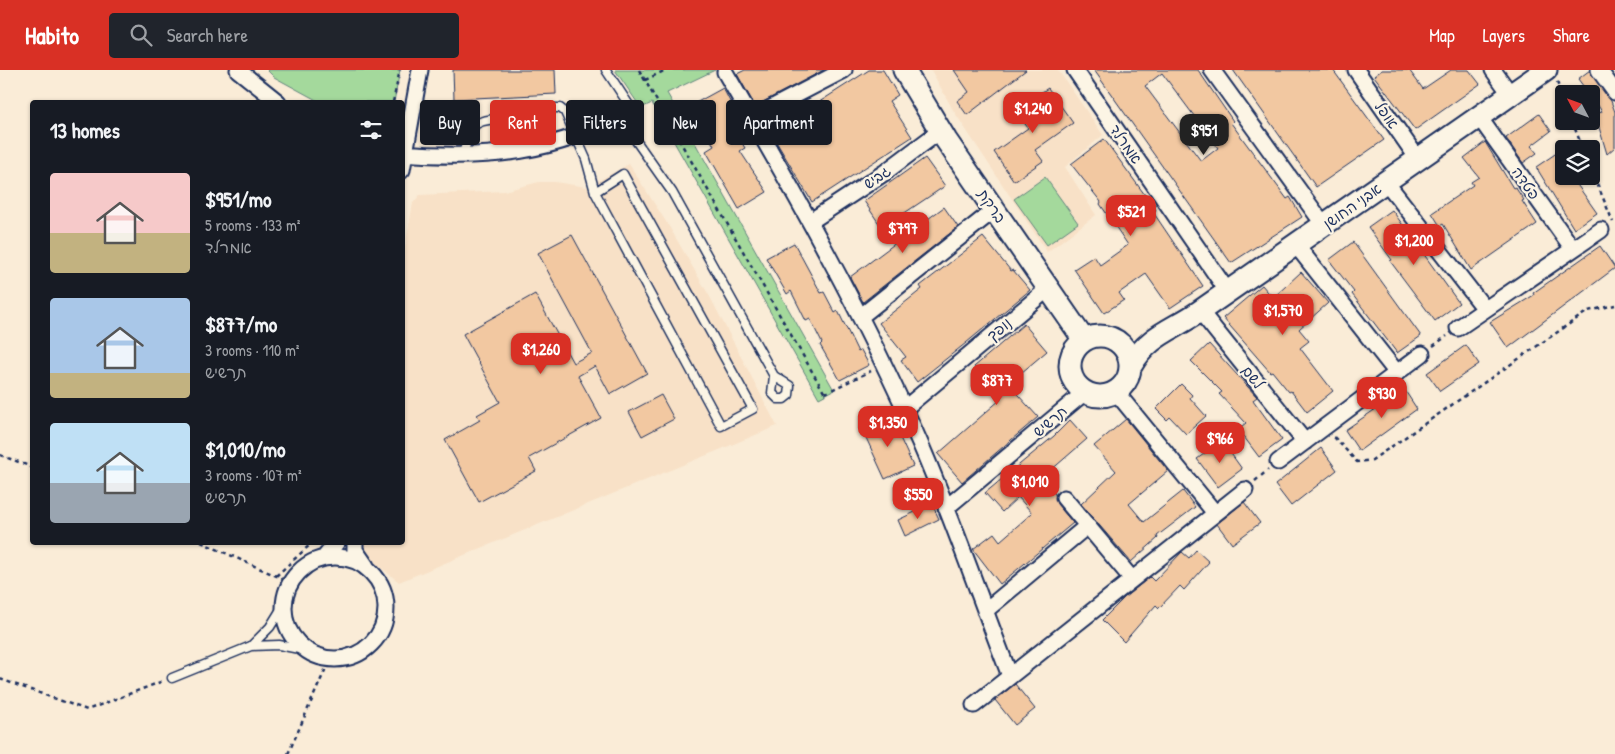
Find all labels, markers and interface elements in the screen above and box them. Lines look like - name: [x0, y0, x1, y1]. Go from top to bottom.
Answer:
- search box: [109, 13, 459, 58]
- text: Habito: [25, 19, 79, 51]
- icon: search: [127, 21, 155, 49]
- text: Search here: [167, 22, 248, 48]
- text: Map: [1429, 23, 1455, 48]
- text: Layers: [1483, 23, 1525, 48]
- text: Share: [1553, 23, 1590, 48]
- north arrow: [1555, 85, 1600, 130]
- map controls: [1555, 85, 1600, 185]
- pin: $1,240: [992, 92, 1074, 134]
- text: $1,240: [1014, 97, 1052, 119]
- street label: אופל: [1370, 97, 1404, 133]
- chip: Buy: [420, 100, 480, 145]
- chip: Rent: [490, 100, 556, 145]
- chip: Filters: [566, 100, 644, 145]
- chip: New: [654, 100, 716, 145]
- chip: Apartment: [726, 100, 832, 145]
- pin: $951: [1174, 114, 1234, 156]
- text: 13 homes: [50, 116, 120, 145]
- icon: filters: [357, 116, 385, 144]
- text: $951: [1191, 119, 1217, 141]
- street label: אמרלד: [1105, 120, 1147, 168]
- button: layers: [1555, 140, 1600, 185]
- street label: גביש: [859, 160, 895, 194]
- street label: פטדה: [1507, 162, 1545, 204]
- street label: אבני החושן: [1319, 178, 1386, 234]
- street label: ברקת: [972, 184, 1011, 227]
- text: $951/mo: [205, 185, 272, 214]
- icon: home: [90, 193, 150, 253]
- pin: $521: [1101, 194, 1161, 237]
- text: $521: [1117, 200, 1145, 222]
- pin: $797: [873, 212, 933, 254]
- text: 5 rooms · 133 m²: [205, 214, 301, 236]
- text: $797: [888, 217, 918, 239]
- pin: $1,200: [1373, 224, 1455, 266]
- text: $1,200: [1395, 229, 1433, 251]
- text: אמרלד: [205, 236, 252, 258]
- pin: $1,570: [1242, 294, 1324, 336]
- text: $1,570: [1263, 299, 1303, 321]
- text: $877/mo: [205, 310, 277, 339]
- street label: נופך: [982, 313, 1016, 345]
- icon: home: [90, 318, 150, 378]
- pin: $1,260: [500, 332, 582, 375]
- text: $1,260: [522, 338, 560, 360]
- text: 3 rooms · 110 m²: [205, 339, 300, 361]
- text: תרשיש: [205, 361, 247, 383]
- street label: לשם: [1237, 361, 1270, 394]
- pin: $877: [967, 364, 1027, 406]
- text: $877: [982, 369, 1012, 391]
- pin: $930: [1352, 376, 1412, 419]
- text: $930: [1368, 382, 1396, 404]
- street label: תרשיש: [1028, 400, 1072, 442]
- pin: $1,350: [847, 406, 929, 448]
- text: $1,350: [869, 411, 907, 433]
- pin: $966: [1190, 422, 1250, 464]
- text: $966: [1207, 427, 1233, 449]
- text: $1,010/mo: [205, 435, 286, 464]
- icon: home: [90, 443, 150, 503]
- text: 3 rooms · 107 m²: [205, 464, 302, 486]
- pin: $1,010: [989, 464, 1071, 507]
- text: $1,010: [1011, 470, 1049, 492]
- pin: $550: [888, 478, 948, 520]
- text: $550: [904, 483, 932, 505]
- text: תרשיש: [205, 486, 247, 508]

